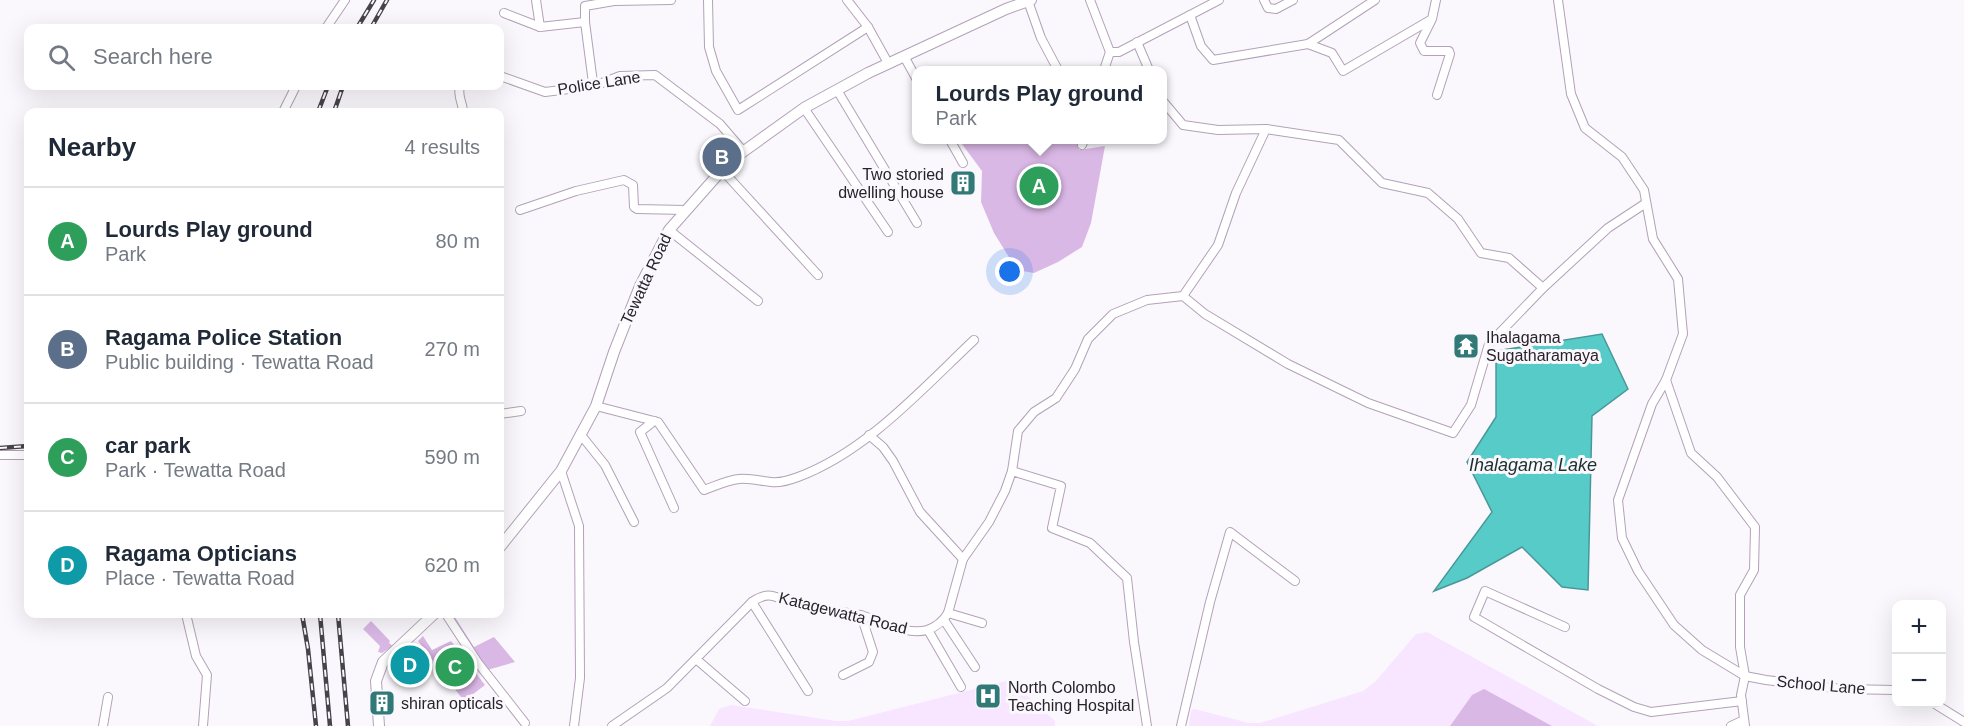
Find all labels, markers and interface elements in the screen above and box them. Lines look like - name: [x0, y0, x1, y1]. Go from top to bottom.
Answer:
- search box: [24, 24, 504, 90]
- icon: search: [45, 41, 78, 74]
- text: Search here: [93, 44, 213, 69]
- popup: [912, 66, 1167, 144]
- street label: Police Lane: [556, 68, 642, 98]
- text: Lourds Play ground: [936, 81, 1143, 106]
- text: Park: [936, 107, 977, 129]
- text: Nearby: [48, 132, 136, 162]
- pin: B: [702, 134, 742, 180]
- text: 4 results: [404, 136, 480, 158]
- pin: A: [1020, 164, 1058, 208]
- place label: Two storied dwelling house: [838, 166, 944, 201]
- building icon: Two storied dwelling house: [948, 168, 978, 198]
- text: Lourds Play ground: [105, 217, 313, 242]
- text: A: [60, 230, 75, 252]
- text: 80 m: [436, 230, 480, 252]
- street label: Tewatta Road: [618, 231, 674, 327]
- text: Park: [105, 243, 146, 265]
- your location: [995, 257, 1024, 286]
- text: Ragama Police Station: [105, 325, 342, 350]
- place label: Ihalagama Sugatharamaya: [1486, 329, 1599, 364]
- temple icon: Ihalagama Sugatharamaya: [1451, 331, 1481, 361]
- text: B: [60, 338, 75, 360]
- text: 270 m: [424, 338, 480, 360]
- text: Public building · Tewatta Road: [105, 351, 374, 373]
- text: car park: [105, 433, 191, 458]
- text: C: [60, 446, 75, 468]
- text: 590 m: [424, 446, 480, 468]
- water label: Ihalagama Lake: [1469, 455, 1597, 475]
- text: Park · Tewatta Road: [105, 459, 286, 481]
- text: Ragama Opticians: [105, 541, 297, 566]
- text: D: [60, 554, 75, 576]
- text: 620 m: [424, 554, 480, 576]
- text: Place · Tewatta Road: [105, 567, 295, 589]
- street label: Katagewatta Road: [777, 589, 909, 637]
- map controls: [1892, 600, 1946, 708]
- button: +: [1892, 600, 1946, 654]
- pin: D: [390, 642, 430, 688]
- pin: C: [436, 644, 474, 690]
- button: −: [1892, 654, 1946, 708]
- street label: School Lane: [1776, 673, 1866, 697]
- place label: North Colombo Teaching Hospital: [1008, 679, 1134, 714]
- hospital icon: North Colombo Teaching Hospital: [973, 681, 1003, 711]
- building icon: shiran opticals: [367, 688, 397, 718]
- place label: shiran opticals: [401, 695, 503, 712]

